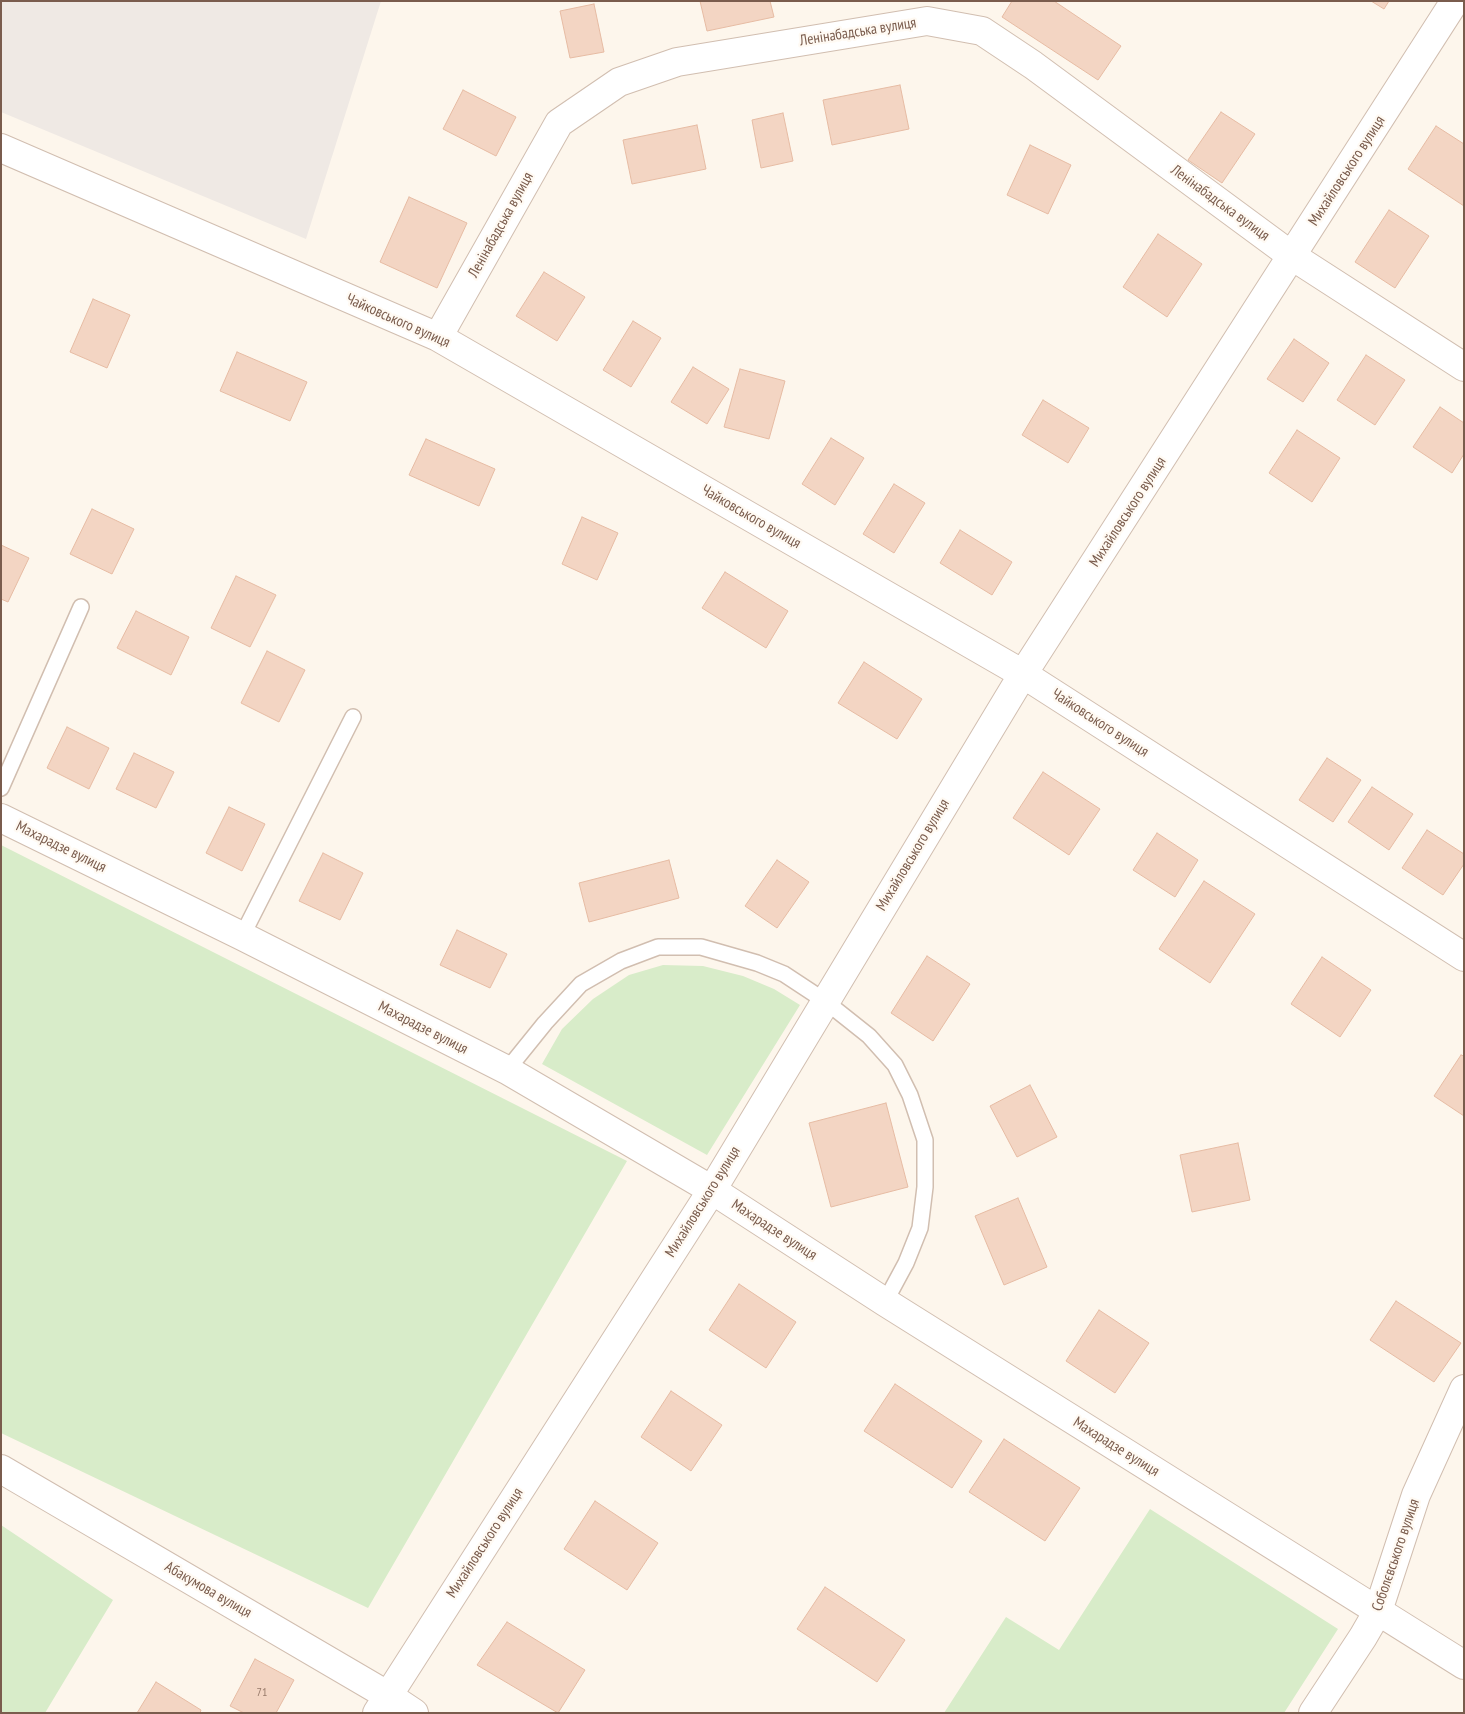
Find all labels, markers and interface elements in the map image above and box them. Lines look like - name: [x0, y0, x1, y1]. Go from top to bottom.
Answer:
- street label: Ленінабадська вулиця: [798, 14, 918, 50]
- street label: Михайловського вулиця: [1305, 113, 1389, 229]
- street label: Ленінабадська вулиця: [1167, 161, 1273, 245]
- street label: Ленінабадська вулиця: [465, 169, 537, 281]
- street label: Чайковського вулиця: [343, 290, 453, 352]
- street label: Михайловського вулиця: [1086, 454, 1170, 570]
- street label: Чайковського вулиця: [698, 481, 804, 553]
- street label: Чайковського вулиця: [1048, 685, 1152, 761]
- street label: Михайловського вулиця: [873, 796, 953, 914]
- street label: Махарадзе вулиця: [13, 817, 109, 877]
- street label: Махарадзе вулиця: [375, 998, 471, 1058]
- street label: Михайловського вулиця: [662, 1143, 744, 1261]
- street label: Махарадзе вулиця: [728, 1196, 820, 1264]
- street label: Махарадзе вулиця: [1070, 1413, 1162, 1481]
- street label: Михайловського вулиця: [443, 1485, 527, 1601]
- street label: Соболєвського вулиця: [1368, 1497, 1424, 1613]
- street label: Абакумова вулиця: [161, 1558, 255, 1622]
- house number: 71: [257, 1686, 267, 1700]

